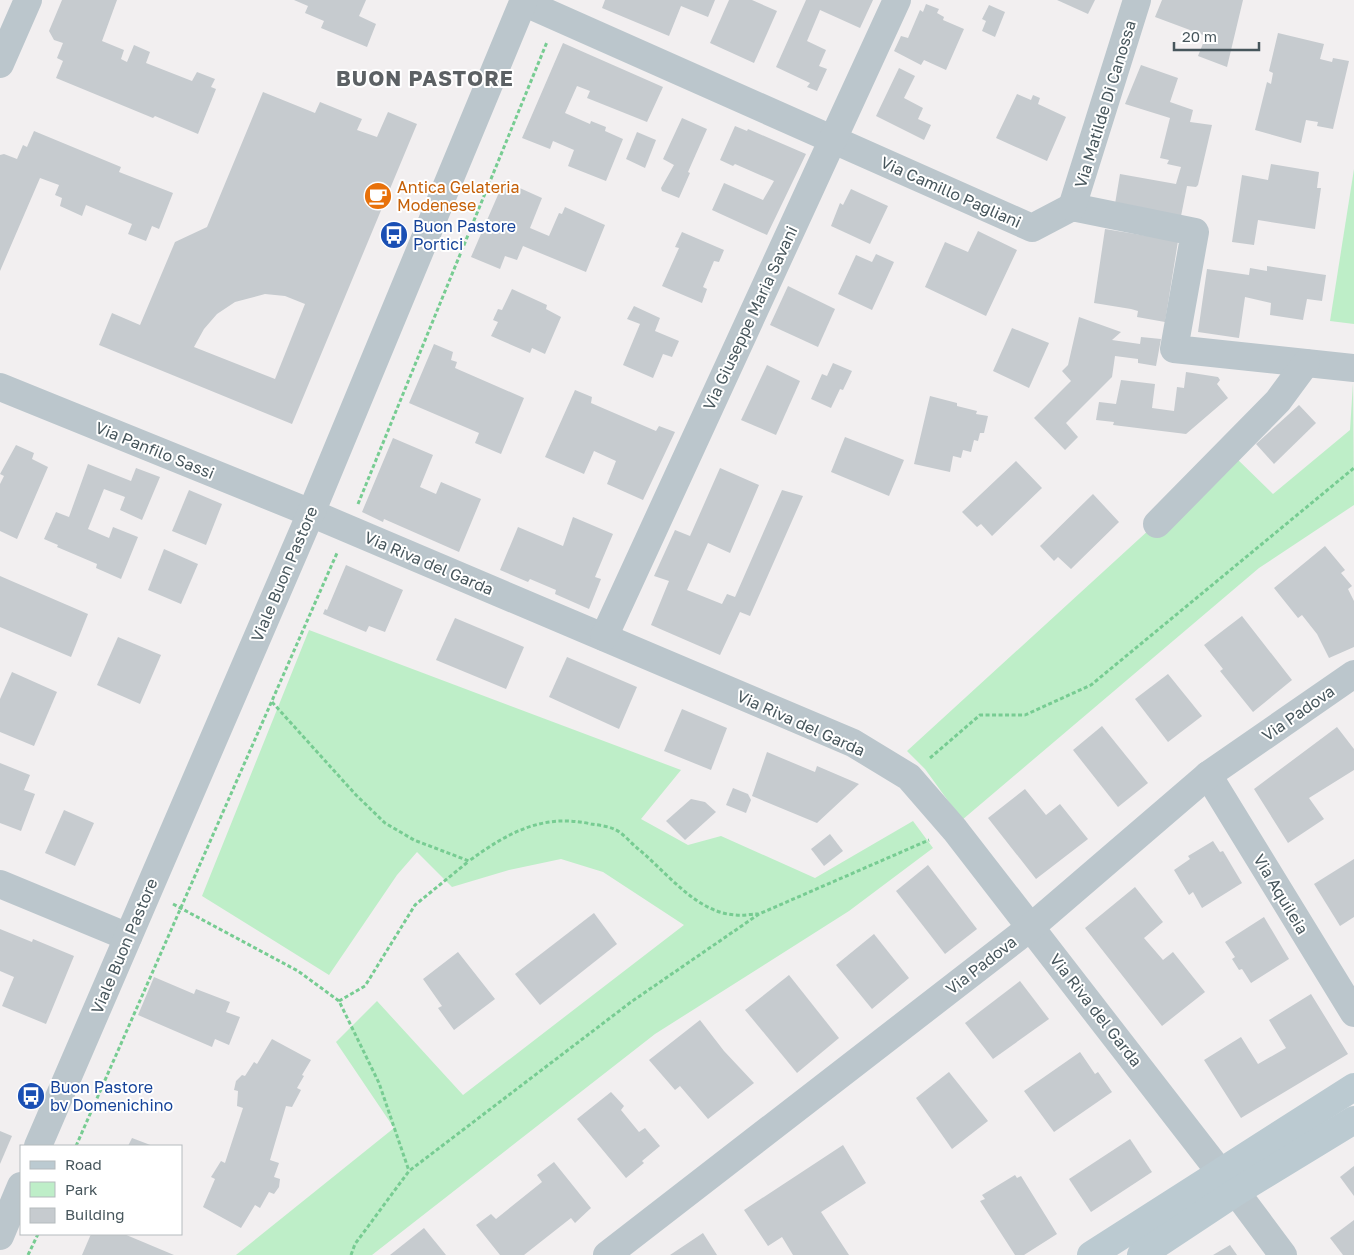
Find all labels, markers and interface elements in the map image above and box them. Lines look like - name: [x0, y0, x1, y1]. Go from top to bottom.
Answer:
- street label: Via Matilde Di Canossa: [1070, 18, 1140, 190]
- scale bar: [1174, 20, 1259, 52]
- text: 20 m: [1182, 27, 1217, 45]
- district label: BUON PASTORE: [336, 65, 514, 91]
- street label: Via Camillo Pagliani: [878, 152, 1024, 232]
- place label: Antica Gelateria Modenese: [397, 177, 520, 215]
- cafe icon: Antica Gelateria Modenese: [363, 181, 393, 211]
- place label: Buon Pastore Portici: [413, 216, 516, 254]
- bus stop icon: Buon Pastore Portici: [379, 220, 409, 250]
- street label: Via Giuseppe Maria Savani: [698, 223, 802, 413]
- street label: Via Panfilo Sassi: [93, 417, 217, 483]
- street label: Viale Buon Pastore: [246, 503, 322, 645]
- street label: Via Riva del Garda: [361, 527, 497, 599]
- street label: Via Padova: [1258, 681, 1338, 745]
- street label: Via Riva del Garda: [734, 686, 868, 760]
- street label: Via Aquileia: [1249, 850, 1313, 938]
- street label: Viale Buon Pastore: [86, 875, 162, 1017]
- street label: Via Padova: [942, 931, 1020, 999]
- street label: Via Riva del Garda: [1046, 949, 1146, 1071]
- place label: Buon Pastore bv Domenichino: [50, 1077, 173, 1115]
- bus stop icon: Buon Pastore bv Domenichino: [16, 1081, 46, 1111]
- legend: [20, 1145, 182, 1235]
- text: Road: [65, 1155, 102, 1173]
- text: Park: [65, 1180, 98, 1198]
- text: Building: [65, 1205, 125, 1223]

